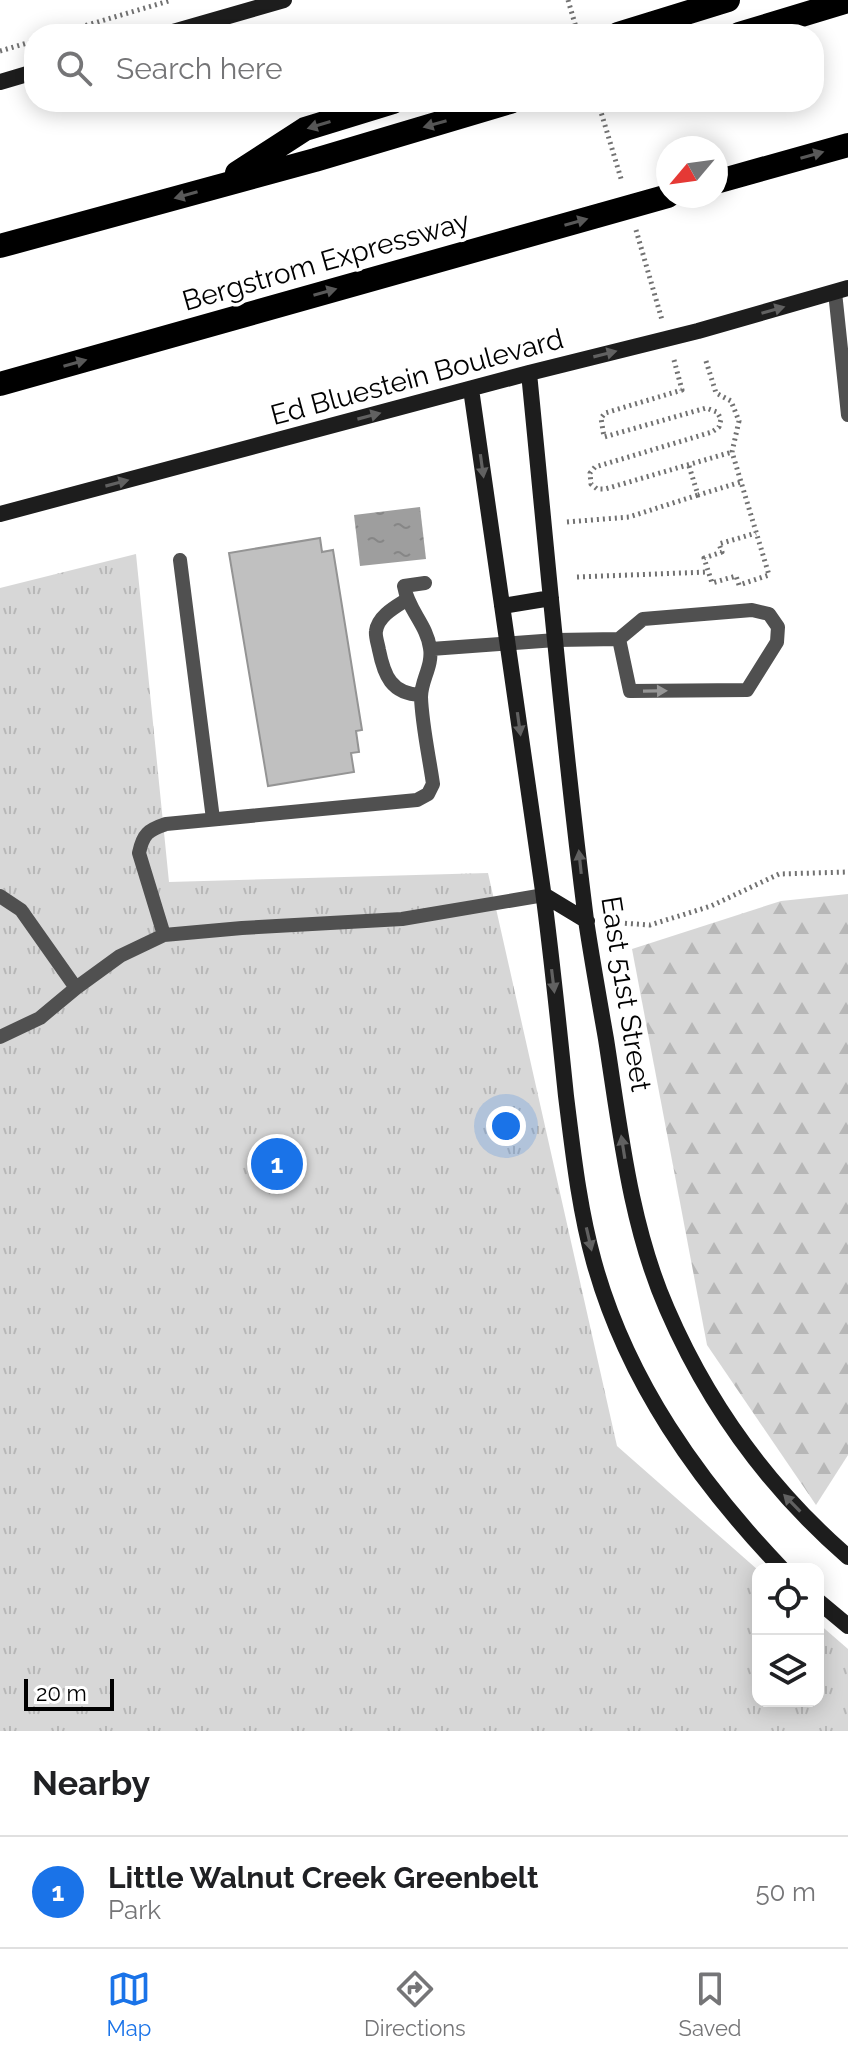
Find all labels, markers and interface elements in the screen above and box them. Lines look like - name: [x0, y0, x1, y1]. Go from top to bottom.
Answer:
- search box: [24, 24, 824, 112]
- icon: search: [52, 46, 96, 90]
- text: Search here: [116, 51, 283, 86]
- one-way arrow: [422, 118, 446, 131]
- one-way arrow: [307, 119, 331, 132]
- north arrow: [656, 136, 728, 208]
- one-way arrow: [799, 149, 824, 161]
- one-way arrow: [173, 189, 198, 201]
- street label: Bergstrom Expressway: [179, 204, 473, 318]
- one-way arrow: [564, 215, 588, 228]
- one-way arrow: [313, 286, 338, 298]
- one-way arrow: [760, 303, 785, 315]
- street label: Ed Bluestein Boulevard: [267, 322, 567, 432]
- one-way arrow: [592, 347, 617, 360]
- one-way arrow: [64, 356, 88, 369]
- one-way arrow: [356, 410, 381, 422]
- one-way arrow: [476, 454, 489, 479]
- one-way arrow: [105, 477, 130, 489]
- one-way arrow: [643, 685, 668, 697]
- one-way arrow: [513, 712, 526, 737]
- one-way arrow: [573, 849, 586, 874]
- street label: East 51st Street: [594, 894, 658, 1095]
- one-way arrow: [547, 969, 560, 994]
- your location: [486, 1106, 526, 1146]
- pin: 1: [251, 1134, 303, 1194]
- one-way arrow: [616, 1134, 629, 1159]
- one-way arrow: [583, 1226, 596, 1251]
- one-way arrow: [783, 1494, 802, 1513]
- map controls: [752, 1563, 824, 1707]
- button: locate: [752, 1563, 824, 1635]
- button: layers: [752, 1635, 824, 1707]
- scale bar: [24, 1675, 114, 1711]
- text: 20 m: [36, 1680, 87, 1706]
- text: Nearby: [32, 1763, 150, 1803]
- text: Little Walnut Creek Greenbelt: [108, 1860, 539, 1895]
- text: 1: [52, 1877, 64, 1907]
- text: 50 m: [755, 1877, 816, 1907]
- text: Park: [108, 1895, 161, 1925]
- tab: Map: [106, 1967, 151, 2041]
- tab: Directions: [364, 1967, 466, 2041]
- tab: Saved: [679, 1967, 742, 2041]

